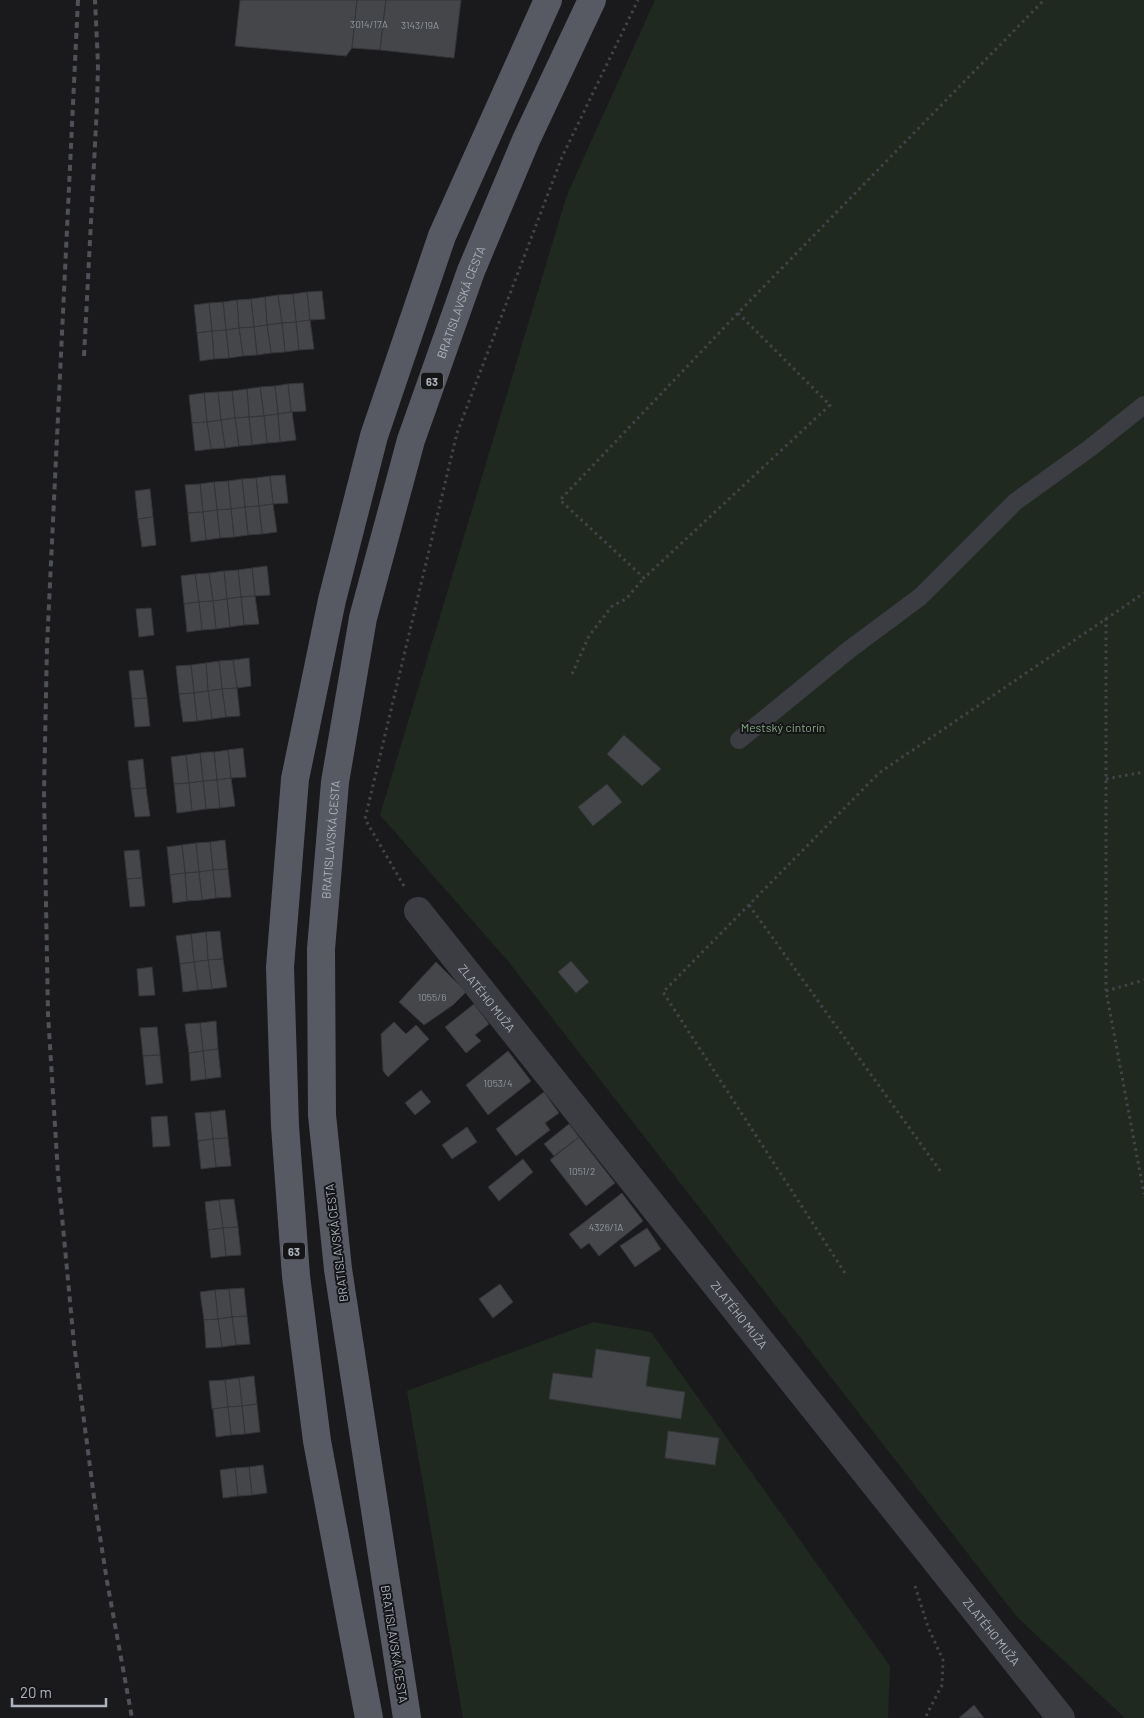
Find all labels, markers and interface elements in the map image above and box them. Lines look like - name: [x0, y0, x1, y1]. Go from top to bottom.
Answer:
- house number: 3014/17A: [350, 18, 388, 30]
- house number: 3143/19A: [401, 19, 439, 31]
- street label: BRATISLAVSKÁ CESTA: [434, 244, 488, 360]
- road number: 63: [421, 372, 443, 390]
- park label: Mestský cintorín: [741, 720, 825, 734]
- street label: BRATISLAVSKÁ CESTA: [318, 780, 342, 899]
- street label: ZLATÉHO MUŽA: [456, 961, 518, 1034]
- house number: 1055/6: [418, 991, 446, 1003]
- house number: 1053/4: [484, 1077, 512, 1089]
- house number: 1051/2: [569, 1165, 595, 1177]
- street label: BRATISLAVSKÁ CESTA: [322, 1183, 350, 1303]
- house number: 4326/1A: [589, 1221, 623, 1233]
- road number: 63: [283, 1242, 305, 1260]
- street label: ZLATÉHO MUŽA: [708, 1278, 771, 1351]
- street label: BRATISLAVSKÁ CESTA: [379, 1584, 411, 1704]
- street label: ZLATÉHO MUŽA: [961, 1595, 1023, 1668]
- scale bar: [12, 1676, 106, 1708]
- text: 20 m: [20, 1683, 52, 1701]

